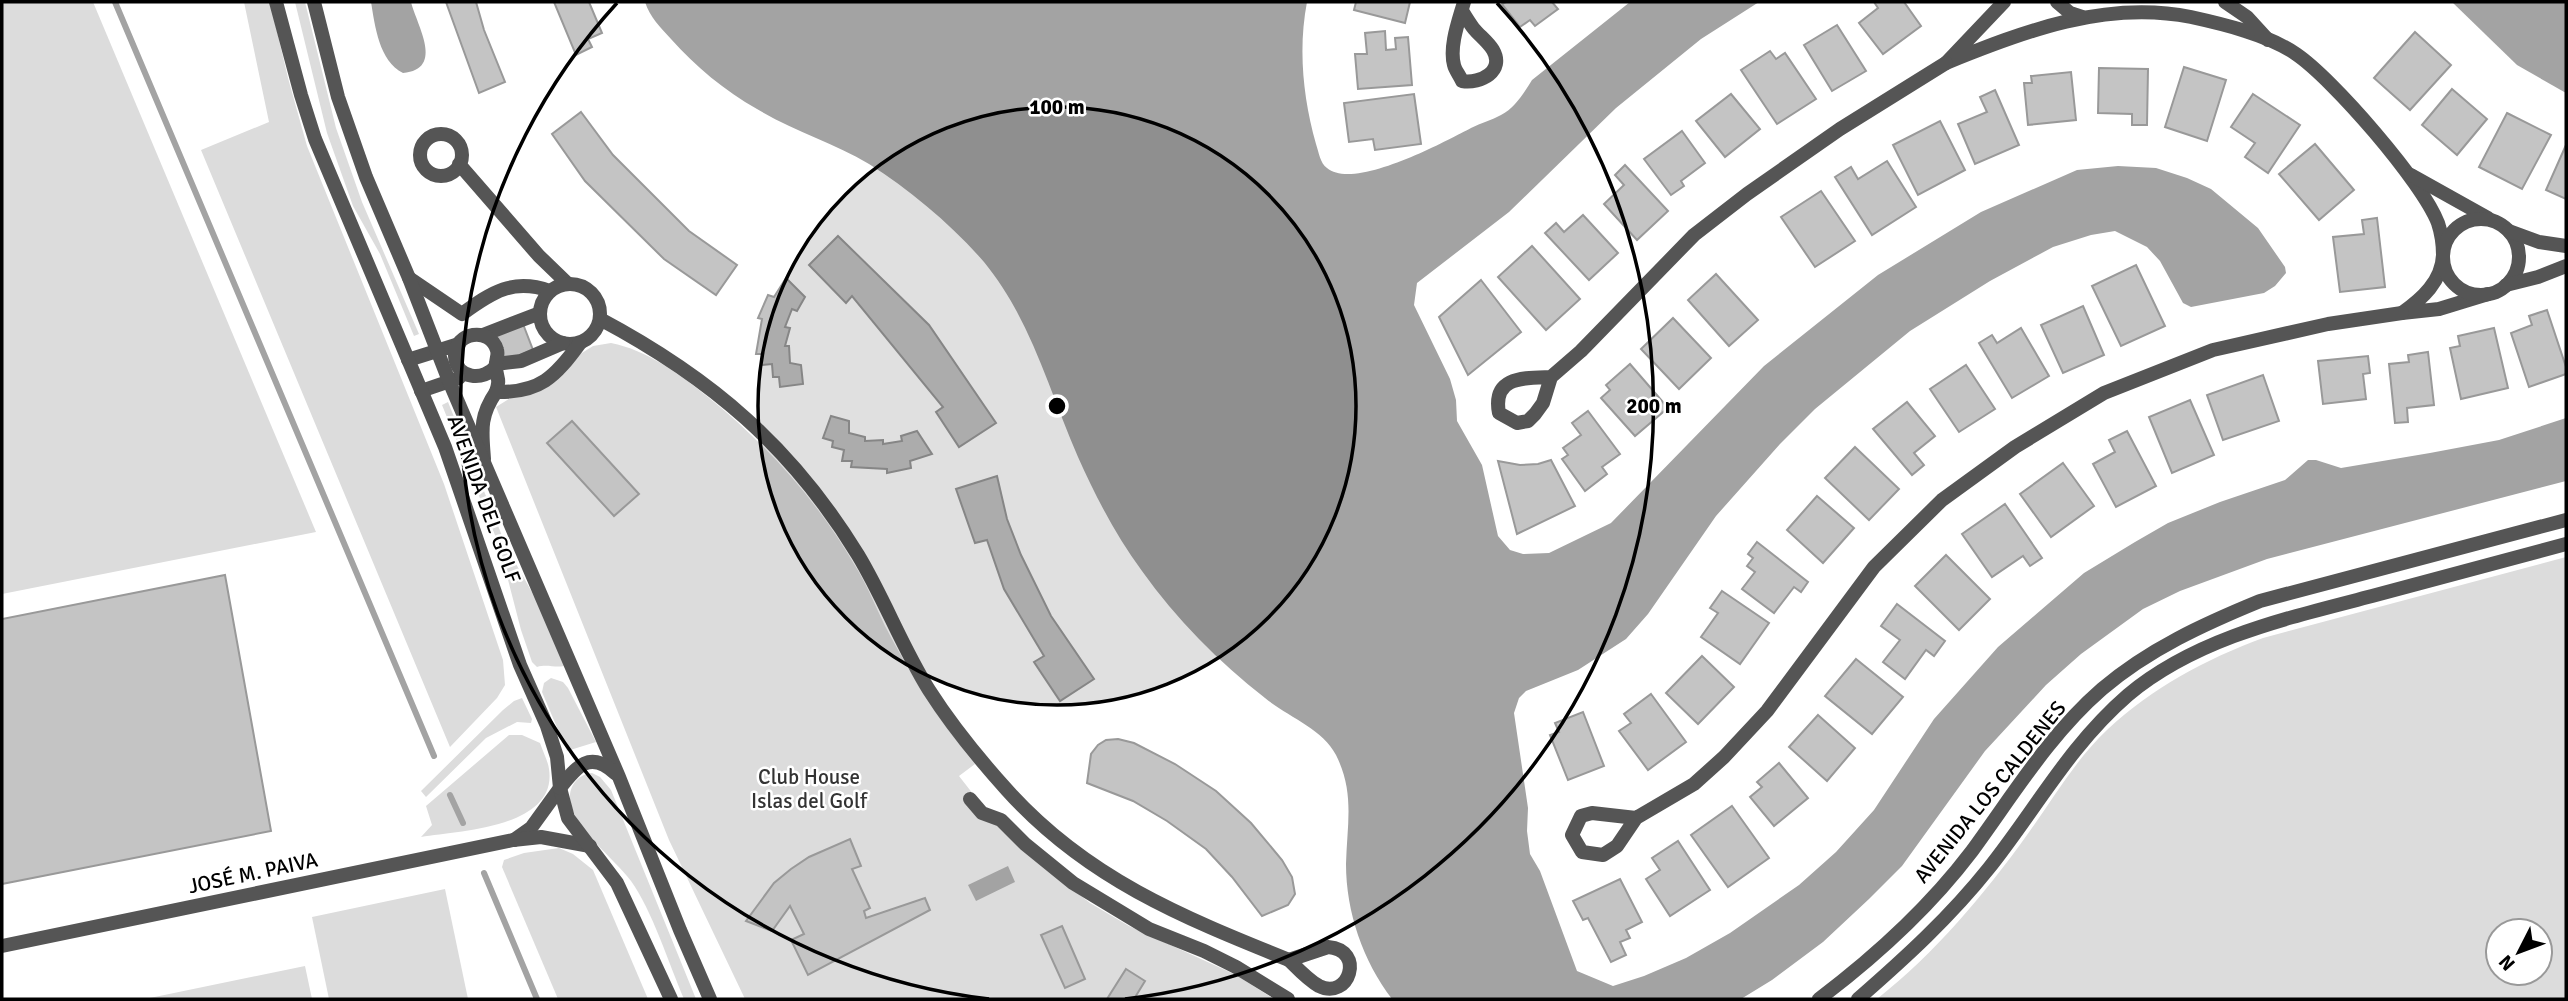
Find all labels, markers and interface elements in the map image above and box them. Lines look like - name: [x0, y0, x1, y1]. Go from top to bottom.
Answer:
- text: 100 m: [1029, 94, 1085, 120]
- text: 200 m: [1626, 393, 1682, 419]
- centre of rings: [1045, 394, 1069, 418]
- street label: AVENIDA DEL GOLF: [442, 411, 526, 587]
- street label: AVENIDA LOS CALDENES: [1908, 696, 2072, 888]
- park label: Club House Islas del Golf: [751, 764, 868, 814]
- street label: JOSÉ M. PAIVA: [186, 847, 320, 899]
- north arrow: [2484, 917, 2554, 987]
- text: N: [2494, 950, 2520, 976]

